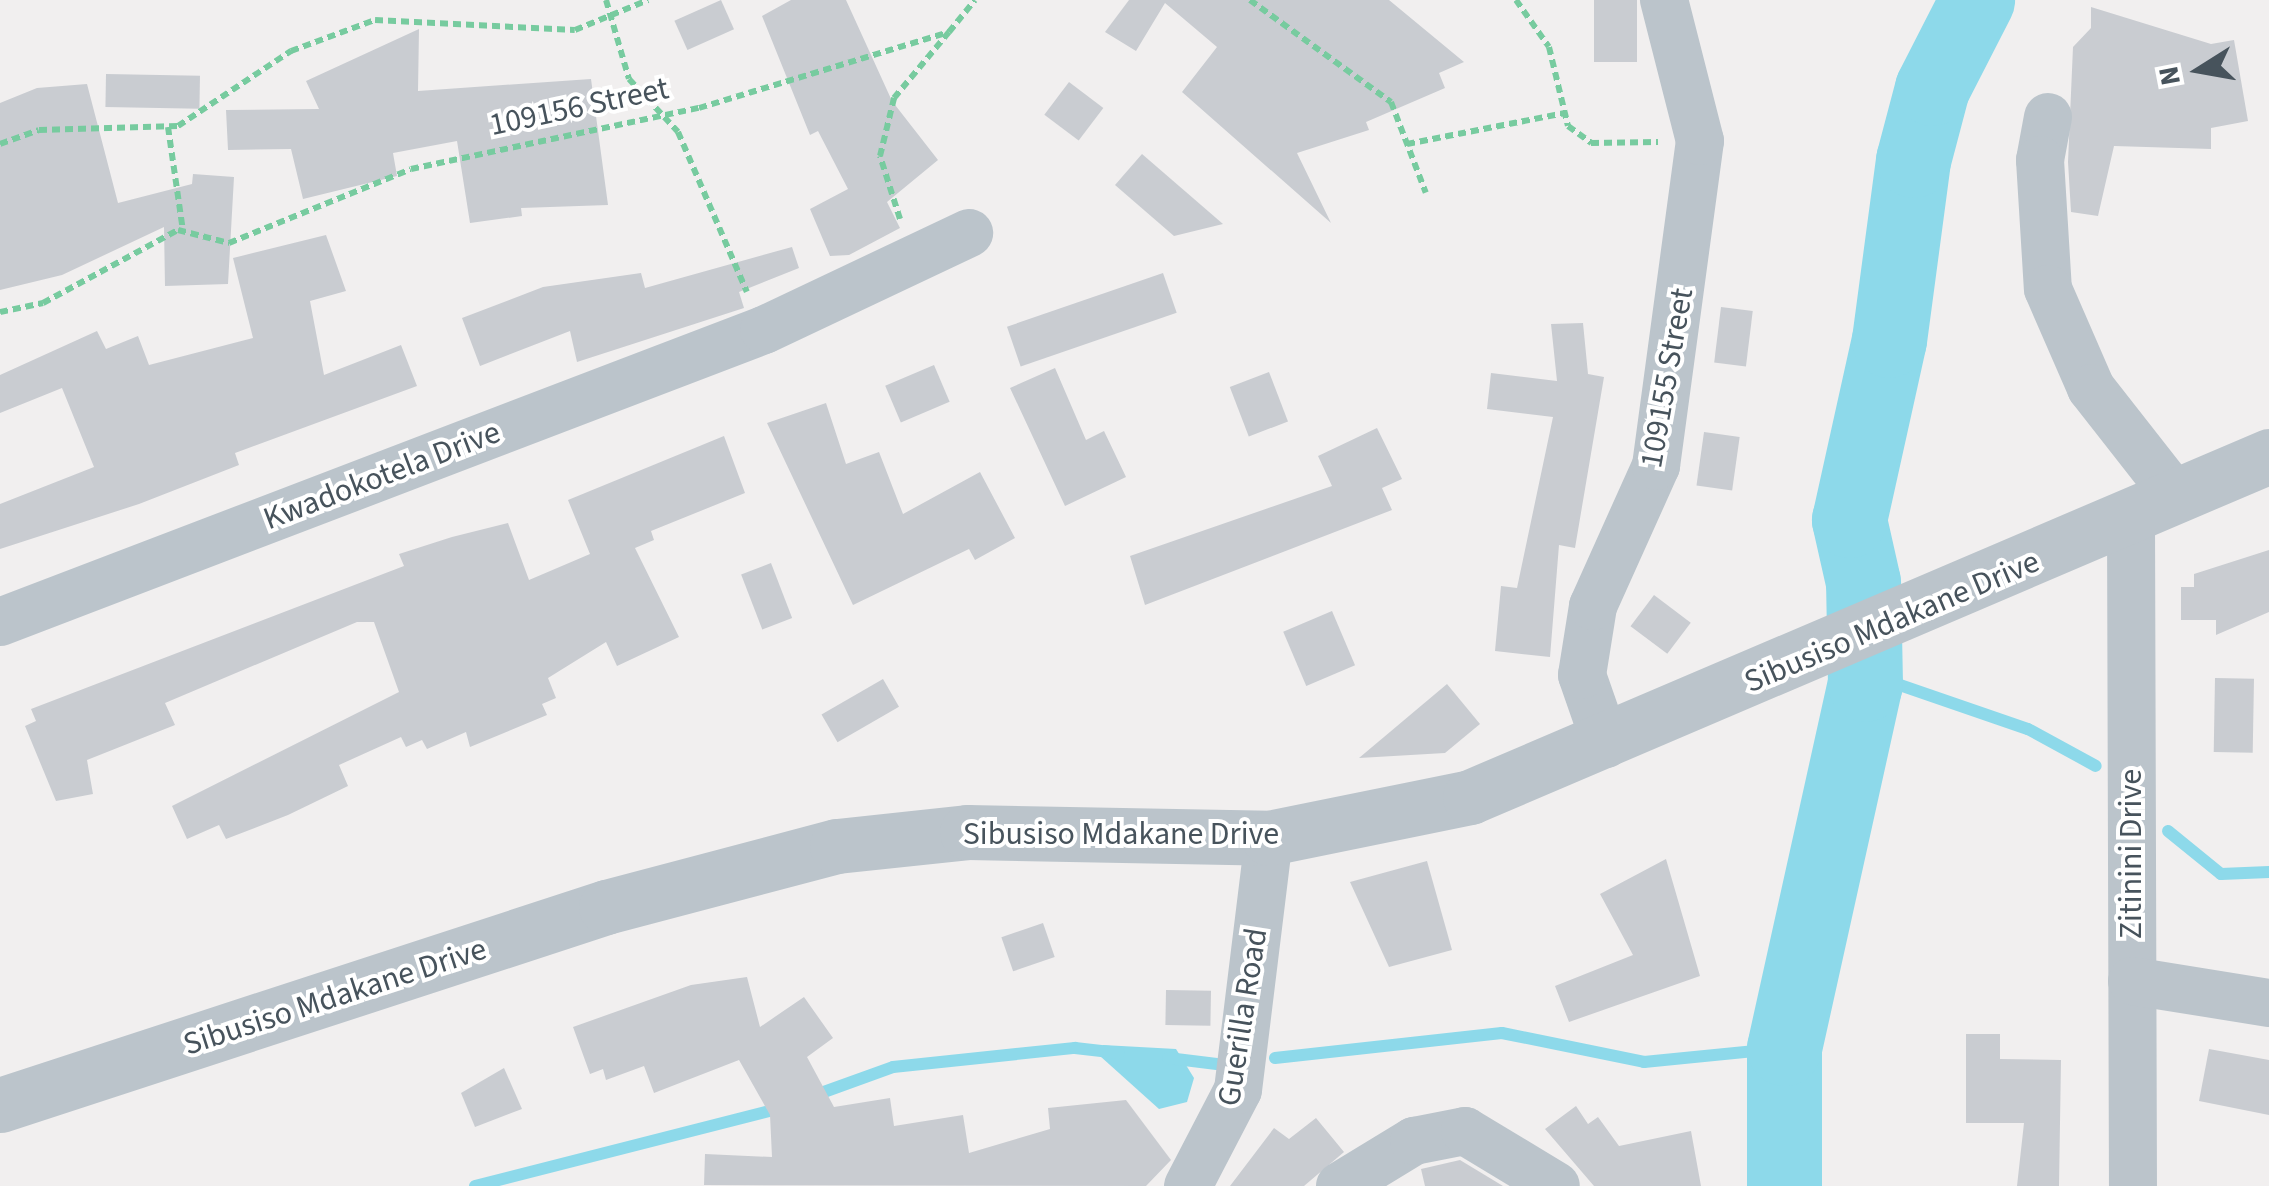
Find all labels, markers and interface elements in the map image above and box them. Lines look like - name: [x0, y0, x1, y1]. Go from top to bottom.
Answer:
- north arrow: [2149, 20, 2249, 120]
- text: N: [2148, 63, 2191, 89]
- street label: 109156 Street: [486, 69, 672, 145]
- street label: 109155 Street: [1632, 285, 1702, 471]
- street label: Kwadokotela Drive: [258, 413, 506, 539]
- street label: Sibusiso Mdakane Drive: [1739, 543, 2045, 701]
- street label: Zitinini Drive: [2112, 769, 2150, 939]
- street label: Sibusiso Mdakane Drive: [963, 815, 1279, 853]
- street label: Guerilla Road: [1210, 925, 1276, 1109]
- street label: Sibusiso Mdakane Drive: [179, 930, 491, 1064]

